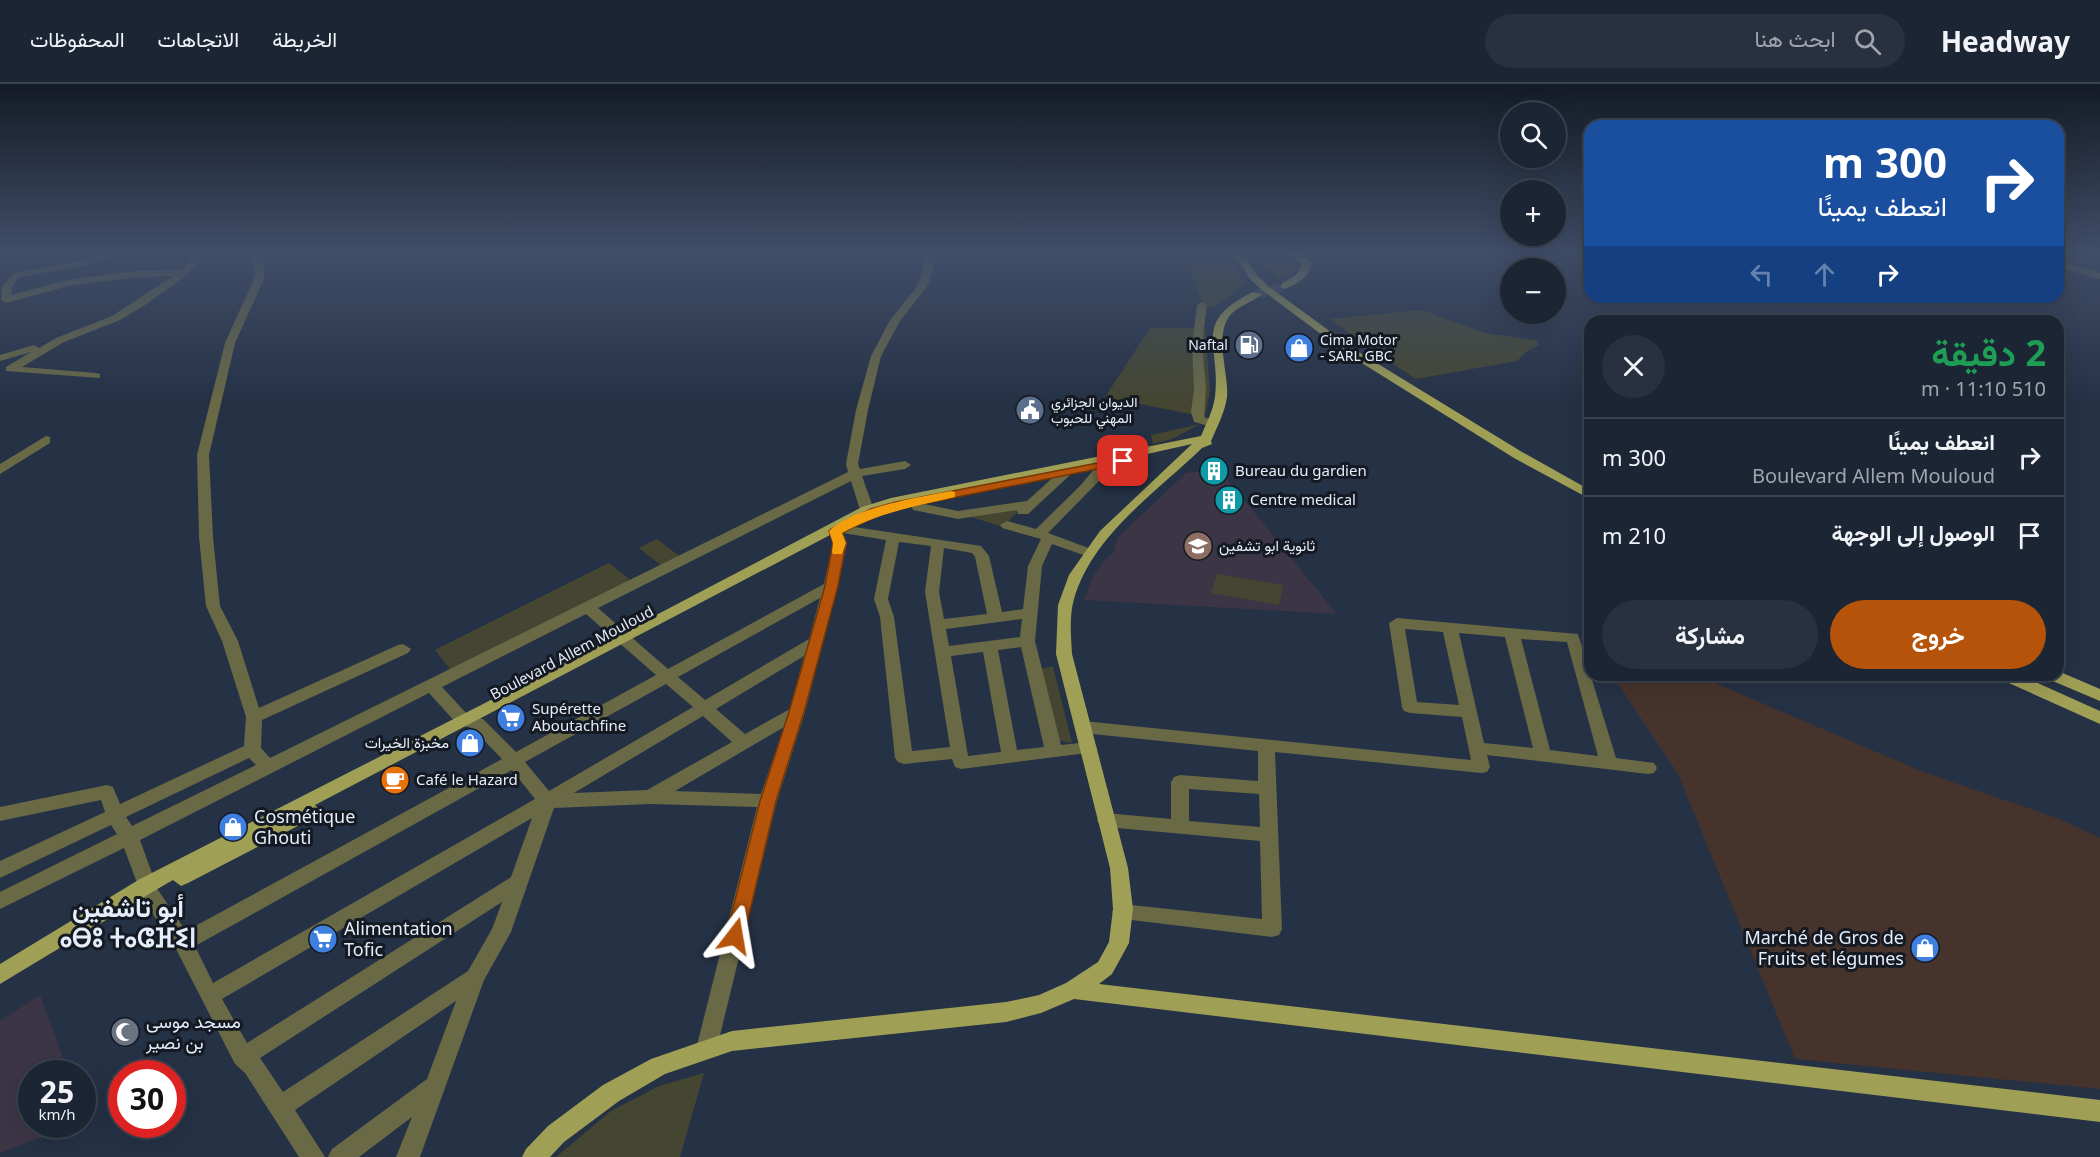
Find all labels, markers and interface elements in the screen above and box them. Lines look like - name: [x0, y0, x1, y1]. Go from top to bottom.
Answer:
- search box: [1485, 14, 1905, 68]
- text: Headway: [1941, 22, 2070, 60]
- text: ابحث هنا: [1754, 23, 1836, 53]
- text: المحفوظات: [30, 25, 125, 53]
- text: الاتجاهات: [158, 25, 239, 53]
- text: الخريطة: [272, 25, 337, 53]
- icon: search: [1851, 25, 1884, 58]
- map controls: [1500, 102, 1566, 324]
- button: search: [1500, 102, 1566, 168]
- text: 300 m: [1823, 133, 1947, 190]
- icon: right: [1968, 144, 2046, 222]
- button: +: [1500, 180, 1566, 246]
- text: انعطف يمينًا: [1817, 187, 1947, 224]
- button: −: [1500, 258, 1566, 324]
- icon: left: [1745, 258, 1778, 291]
- icon: ahead: [1808, 258, 1841, 291]
- icon: right: [1871, 258, 1904, 291]
- text: 2 دقيقة: [1931, 328, 2046, 377]
- fuel station icon: Naftal: [1233, 329, 1265, 361]
- place label: Cima Motor - SARL GBC: [1320, 330, 1398, 365]
- shop icon: Cima Motor - SARL GBC: [1283, 332, 1315, 364]
- place label: Naftal: [1188, 335, 1228, 354]
- button: close: [1602, 335, 1665, 398]
- text: 510 m · 11:10: [1921, 375, 2046, 402]
- place label: الديوان الجزائري المهني للحبوب: [1051, 392, 1138, 430]
- public building icon: الديوان الجزائري المهني للحبوب: [1014, 394, 1046, 426]
- text: انعطف يمينًا: [1888, 426, 1995, 456]
- pin: [1097, 435, 1148, 486]
- icon: right: [2013, 441, 2046, 474]
- text: 300 m: [1602, 442, 1666, 472]
- icon: arrive: [1106, 444, 1139, 477]
- building icon: Bureau du gardien: [1198, 455, 1230, 487]
- place label: Bureau du gardien: [1235, 460, 1367, 480]
- text: Boulevard Allem Mouloud: [1752, 462, 1995, 489]
- building icon: Centre medical: [1213, 484, 1245, 516]
- place label: Centre medical: [1250, 489, 1356, 509]
- text: الوصول إلى الوجهة: [1831, 517, 1995, 547]
- icon: arrive: [2013, 519, 2046, 552]
- text: 210 m: [1602, 520, 1666, 550]
- school or university icon: ثانوية ابو تشفين: [1182, 530, 1214, 562]
- place label: ثانوية ابو تشفين: [1219, 535, 1315, 556]
- street label: Boulevard Allem Mouloud: [486, 600, 657, 704]
- button: مشاركة: [1602, 600, 1818, 669]
- button: خروج: [1830, 600, 2046, 669]
- place label: Supérette Aboutachfine: [532, 698, 626, 735]
- supermarket icon: Supérette Aboutachfine: [495, 702, 527, 734]
- shop icon: مخبزة الخيرات: [454, 727, 486, 759]
- place label: مخبزة الخيرات: [365, 732, 449, 752]
- cafe icon: Café le Hazard: [379, 764, 411, 796]
- place label: Café le Hazard: [416, 769, 518, 789]
- place label: Cosmétique Ghouti: [254, 804, 355, 849]
- shop icon: Cosmétique Ghouti: [217, 811, 249, 843]
- district label: أبو تاشفين ⴰⴱⵓ ⵜⴰⵛⴼⵉⵏ: [60, 889, 196, 955]
- position arrow: [703, 904, 767, 968]
- place label: Alimentation Tofic: [344, 916, 453, 961]
- supermarket icon: Alimentation Tofic: [307, 923, 339, 955]
- place label: Marché de Gros de Fruits et légumes: [1744, 925, 1904, 970]
- shop icon: Marché de Gros de Fruits et légumes: [1909, 932, 1941, 964]
- place label: مسجد موسى بن نصير: [145, 1009, 241, 1054]
- mosque icon: مسجد موسى بن نصير: [109, 1016, 141, 1048]
- speed limit sign: 30: [108, 1060, 186, 1138]
- text: 25: [40, 1071, 74, 1112]
- text: km/h: [39, 1104, 75, 1124]

